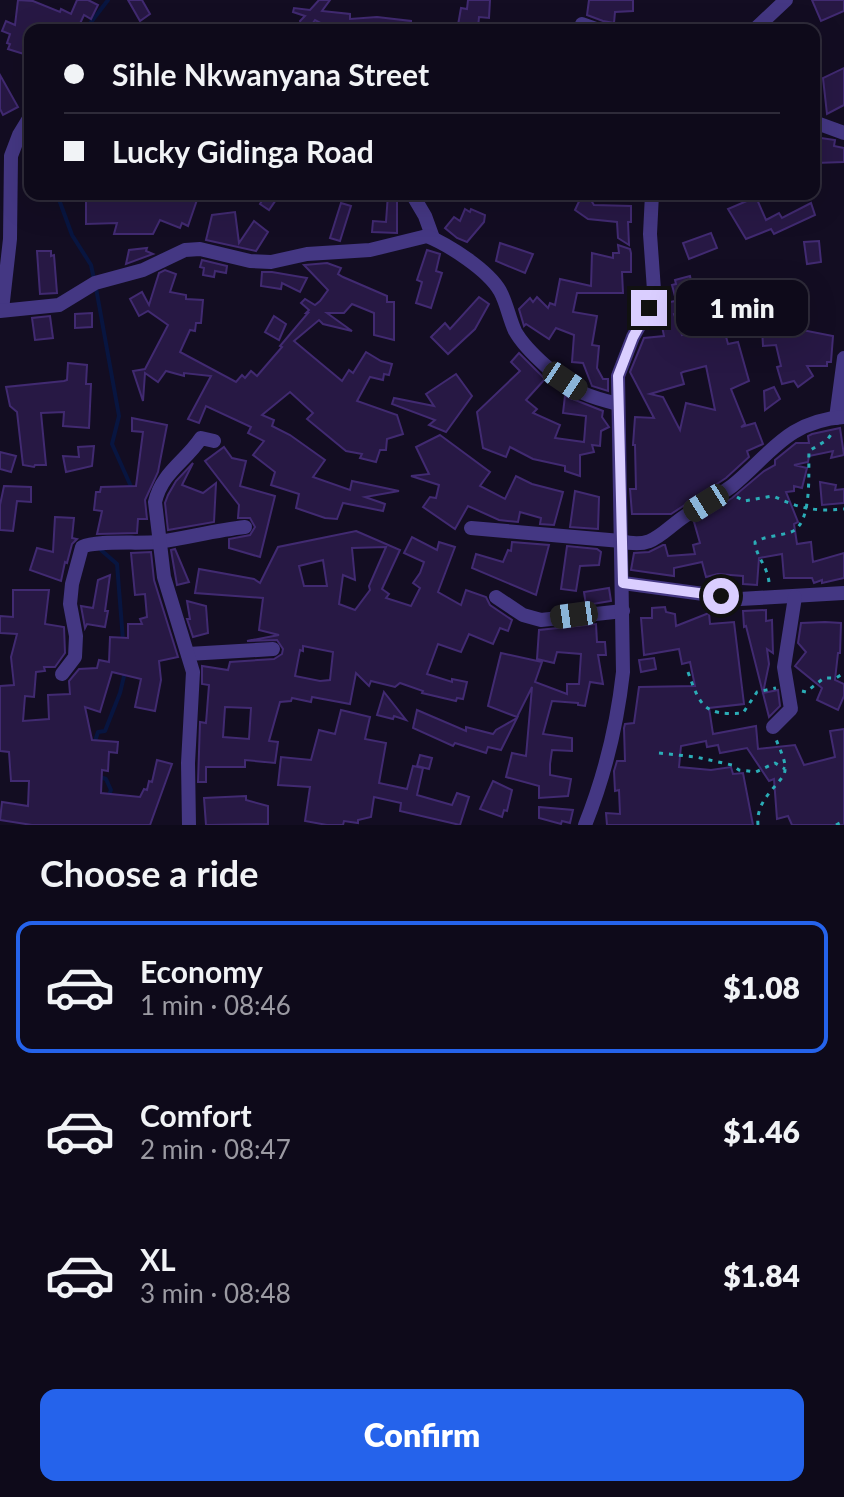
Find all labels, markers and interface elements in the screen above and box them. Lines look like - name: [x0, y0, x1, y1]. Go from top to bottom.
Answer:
- text: Sihle Nkwanyana Street: [112, 56, 429, 92]
- text: Lucky Gidinga Road: [112, 133, 374, 169]
- callout: 1 min: [677, 280, 809, 336]
- route end: [631, 290, 667, 326]
- text: 1 min: [710, 292, 774, 324]
- car: [538, 358, 592, 404]
- car: [679, 480, 733, 526]
- route start: [703, 578, 739, 614]
- car: [549, 600, 599, 630]
- text: Choose a ride: [40, 851, 259, 895]
- icon: car: [44, 951, 116, 1023]
- text: Economy: [140, 953, 263, 989]
- text: $1.08: [723, 969, 800, 1005]
- text: 1 min · 08:46: [140, 989, 291, 1021]
- icon: car: [44, 1095, 116, 1167]
- text: Comfort: [140, 1097, 252, 1133]
- text: $1.46: [723, 1113, 800, 1149]
- text: 2 min · 08:47: [140, 1133, 291, 1165]
- icon: car: [44, 1239, 116, 1311]
- text: XL: [140, 1241, 176, 1277]
- text: $1.84: [723, 1257, 800, 1293]
- text: 3 min · 08:48: [140, 1277, 291, 1309]
- button: Confirm: [40, 1389, 804, 1481]

